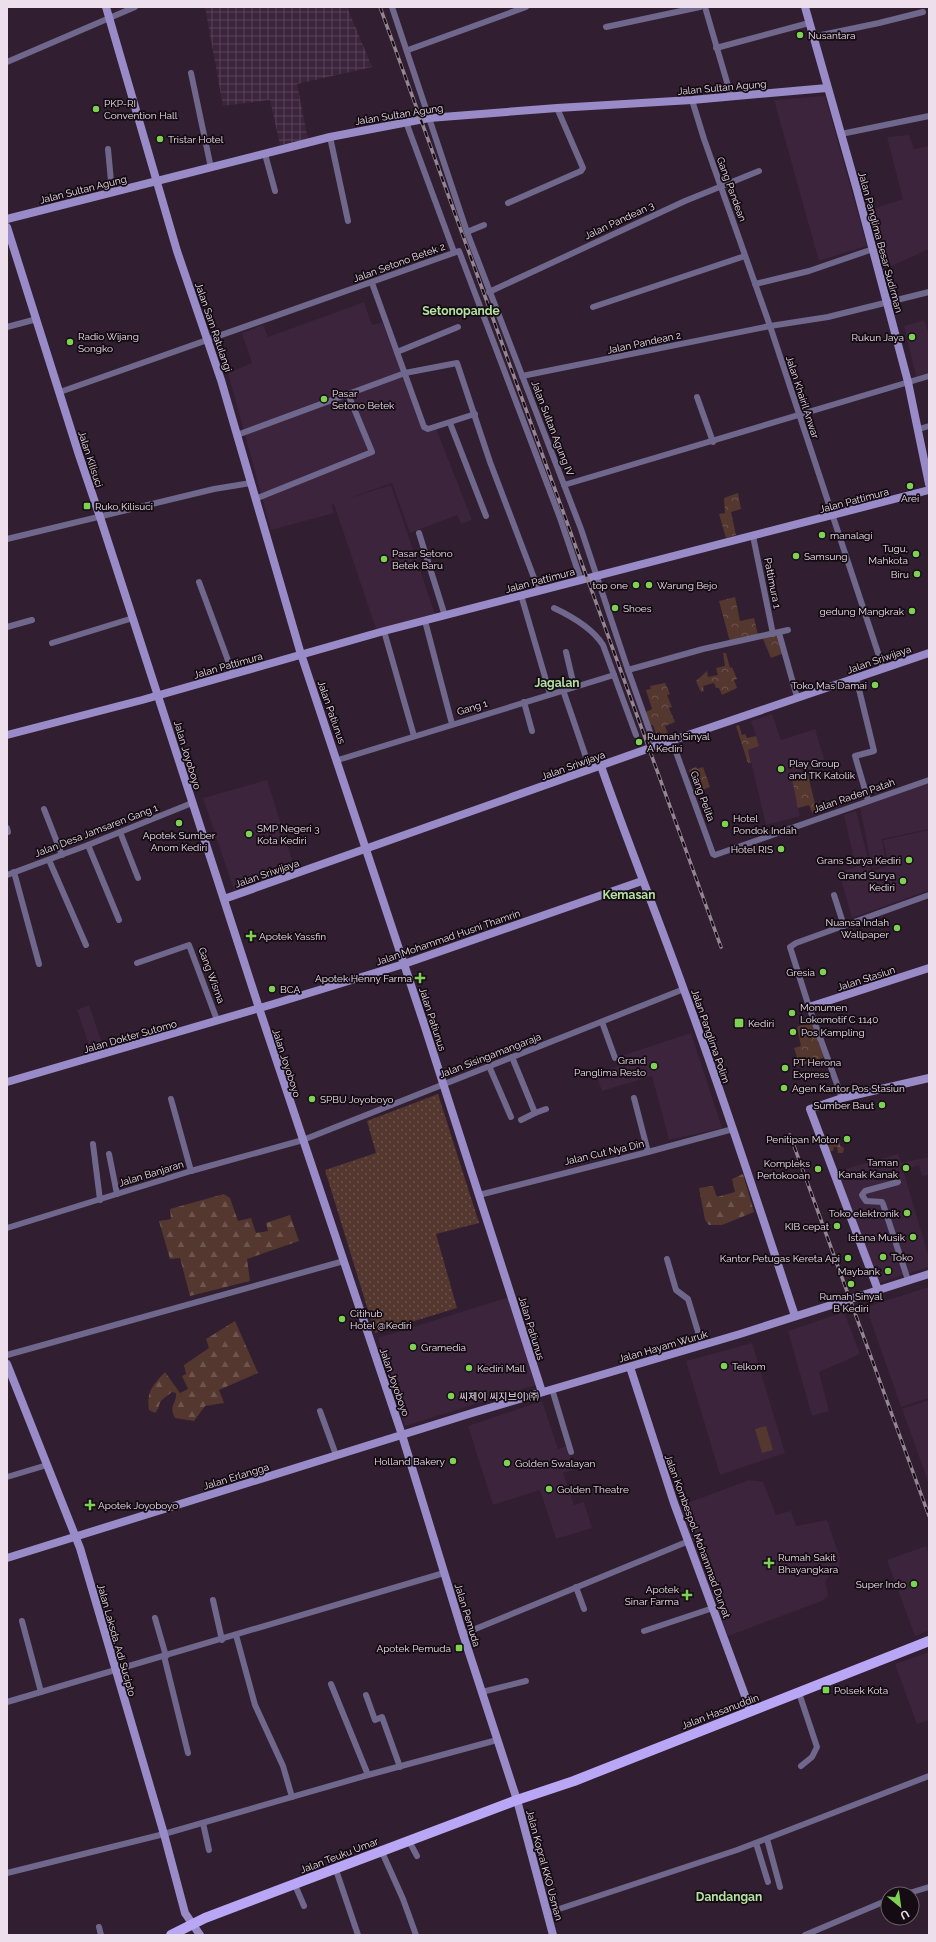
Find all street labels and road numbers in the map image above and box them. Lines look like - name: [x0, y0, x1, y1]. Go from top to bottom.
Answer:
- street label: Jalan Sultan Agung: [677, 78, 767, 97]
- street label: Jalan Sultan Agung: [354, 102, 444, 127]
- street label: Gang Pandean: [715, 155, 748, 223]
- street label: Jalan Panglima Besar Sudirman: [856, 170, 905, 314]
- street label: Jalan Sultan Agung: [39, 173, 128, 206]
- street label: Jalan Pandean 3: [583, 200, 656, 241]
- street label: Jalan Setono Betek 2: [352, 241, 447, 284]
- street label: Jalan Sam Ratulangi: [193, 281, 234, 373]
- street label: Jalan Pandean 2: [606, 329, 682, 356]
- street label: Jalan Khairil Anwar: [784, 354, 821, 440]
- street label: Jalan Sultan Agung IV: [529, 379, 576, 477]
- street label: Jalan Kilisuci: [76, 430, 105, 489]
- street label: Jalan Pattimura: [818, 486, 890, 515]
- street label: Pattimura 1: [762, 557, 783, 610]
- street label: Jalan Pattimura: [504, 566, 576, 595]
- street label: Jalan Sriwijaya: [846, 643, 913, 676]
- street label: Jalan Pattimura: [192, 650, 264, 681]
- street label: Jalan Patiunus: [316, 679, 348, 745]
- street label: Gang 1: [455, 697, 489, 717]
- street label: Jalan Joyoboyo: [172, 719, 203, 791]
- street label: Jalan Sriwijaya: [540, 749, 607, 782]
- street label: Gang Pelita: [688, 769, 717, 823]
- street label: Jalan Raden Patah: [812, 776, 896, 815]
- street label: Jalan Desa Jamsaren Gang 1: [33, 802, 160, 859]
- street label: Jalan Sriwijaya: [234, 857, 301, 890]
- street label: Jalan Mohammad Husni Thamrin: [375, 908, 522, 967]
- street label: Gang Wisma: [196, 946, 227, 1005]
- street label: Jalan Stasiun: [836, 964, 897, 993]
- street label: Jalan Patiunus: [417, 986, 448, 1053]
- street label: Jalan Panglima Polim: [689, 988, 732, 1085]
- street label: Jalan Dokter Sutomo: [82, 1018, 178, 1055]
- street label: Jalan Joyoboyo: [270, 1028, 303, 1099]
- street label: Jalan Sisingamangaraja: [438, 1031, 543, 1080]
- street label: Jalan Cut Nya Din: [563, 1138, 645, 1167]
- street label: Jalan Banjaran: [117, 1158, 185, 1189]
- street label: Jalan Patiunus: [517, 1295, 547, 1362]
- street label: Jalan Hayam Wuruk: [617, 1328, 710, 1364]
- street label: Jalan Joyoboyo: [378, 1347, 411, 1418]
- street label: Jalan Kombespol. Mohammad Duryat: [663, 1453, 733, 1620]
- street label: Jalan Erlangga: [202, 1461, 270, 1492]
- street label: Jalan Pemuda: [453, 1582, 482, 1648]
- street label: Jalan Laksda. Adi Sucipto: [95, 1583, 138, 1698]
- street label: Jalan Hasanuddin: [680, 1692, 761, 1731]
- street label: Jalan Kopral KKO Usman: [524, 1809, 565, 1922]
- street label: Jalan Teuku Umar: [299, 1835, 380, 1875]

